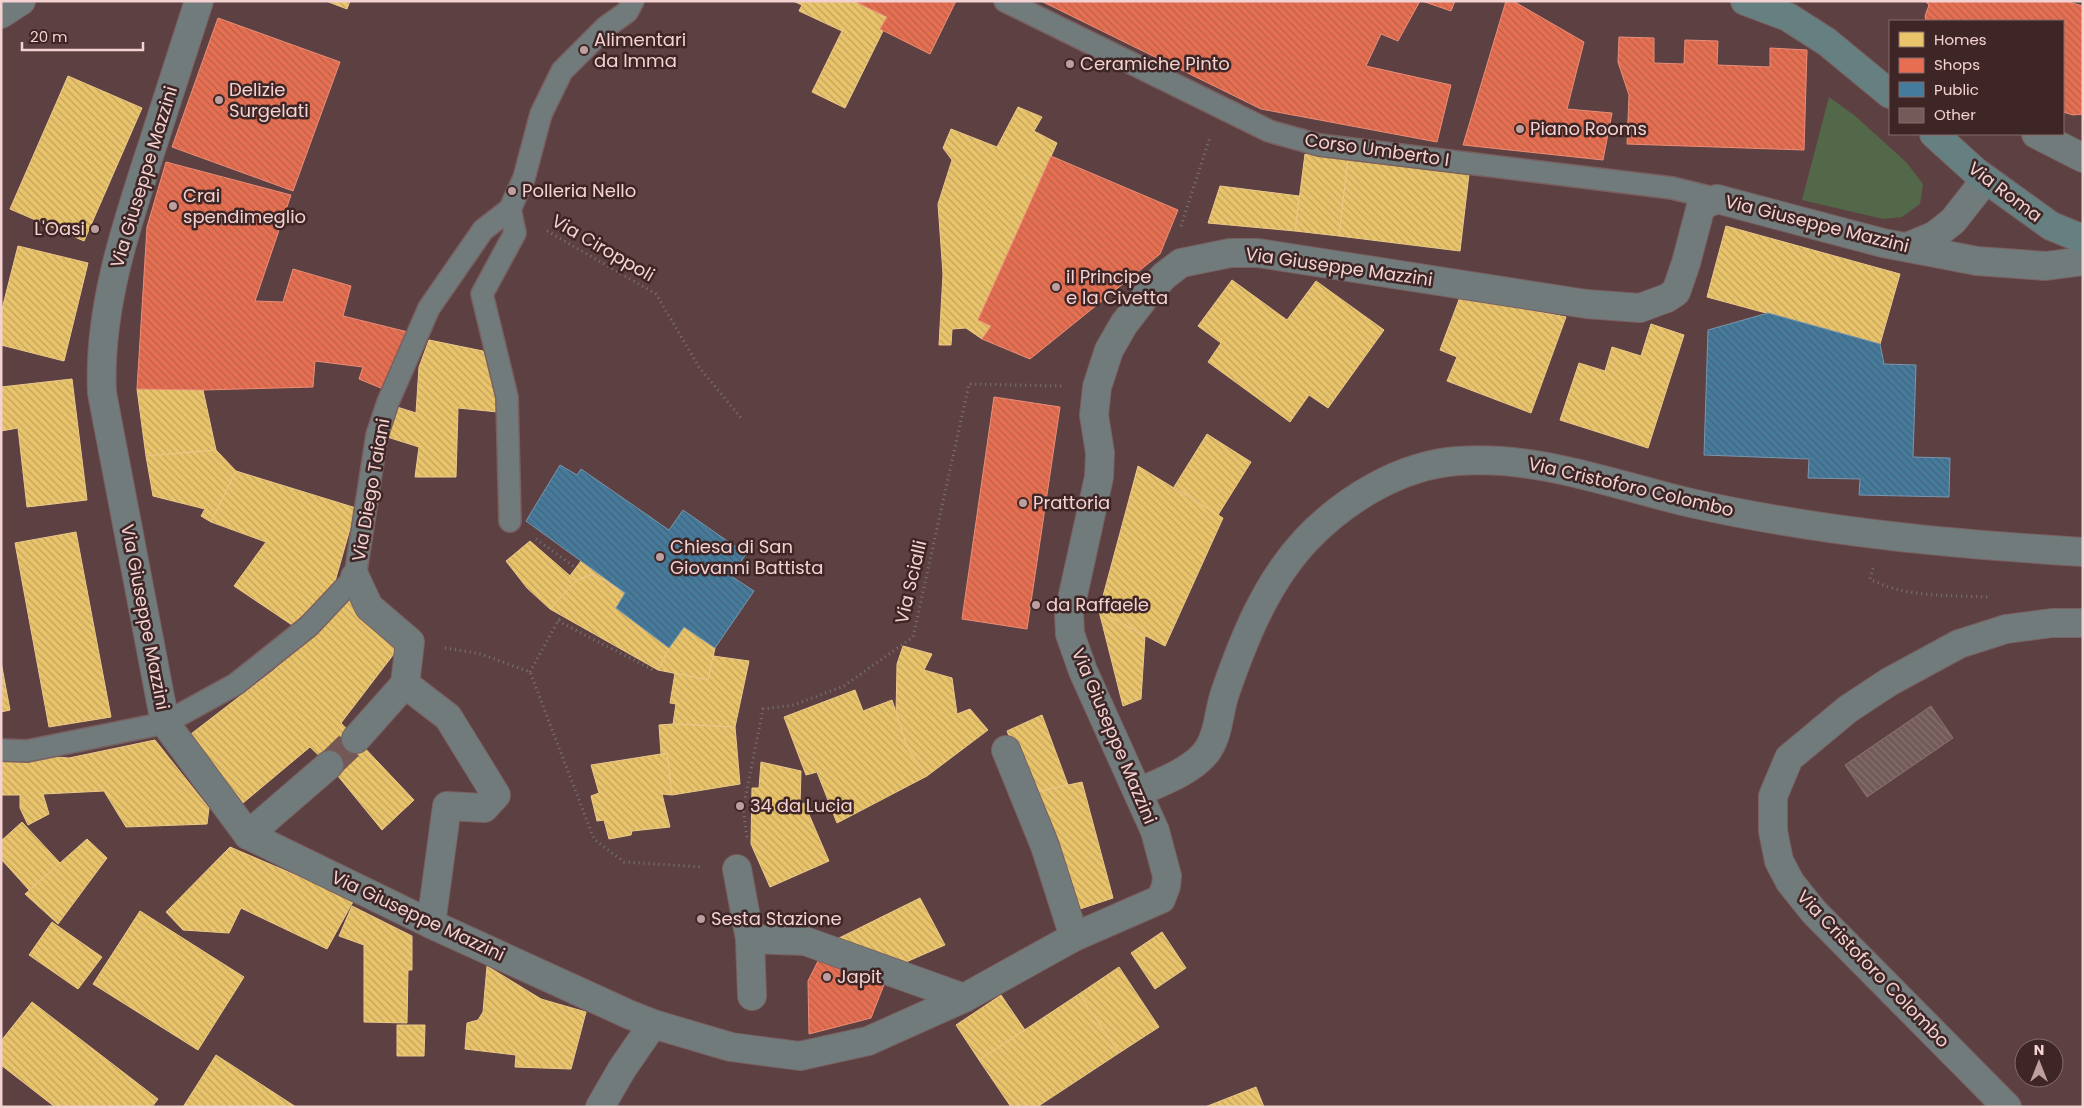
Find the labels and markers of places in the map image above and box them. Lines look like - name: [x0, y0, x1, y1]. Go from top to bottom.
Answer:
- place label: Alimentari da Imma: [594, 27, 686, 73]
- marker: Alimentari da Imma: [578, 44, 590, 56]
- place label: Ceramiche Pinto: [1080, 51, 1230, 76]
- marker: Ceramiche Pinto: [1064, 58, 1076, 70]
- place label: Delizie Surgelati: [229, 77, 309, 123]
- marker: Delizie Surgelati: [213, 94, 225, 106]
- place label: Piano Rooms: [1530, 116, 1647, 141]
- marker: Piano Rooms: [1514, 123, 1526, 135]
- place label: Polleria Nello: [522, 178, 636, 203]
- place label: Crai spendimeglio: [183, 183, 306, 229]
- marker: Polleria Nello: [506, 185, 518, 197]
- marker: Crai spendimeglio: [167, 200, 179, 212]
- place label: L'Oasi: [34, 216, 85, 241]
- marker: L'Oasi: [89, 223, 101, 235]
- place label: il Principe e la Civetta: [1066, 264, 1168, 310]
- marker: il Principe e la Civetta: [1050, 281, 1062, 293]
- place label: Prattoria: [1033, 490, 1110, 515]
- marker: Prattoria: [1017, 497, 1029, 509]
- place label: Chiesa di San Giovanni Battista: [670, 534, 823, 580]
- marker: Chiesa di San Giovanni Battista: [654, 551, 666, 563]
- place label: da Raffaele: [1046, 592, 1149, 617]
- marker: da Raffaele: [1030, 599, 1042, 611]
- place label: 34 da Lucia: [750, 793, 853, 818]
- marker: 34 da Lucia: [734, 800, 746, 812]
- place label: Sesta Stazione: [711, 906, 842, 931]
- marker: Sesta Stazione: [695, 913, 707, 925]
- place label: Japit: [837, 964, 882, 989]
- marker: Japit: [821, 971, 833, 983]

